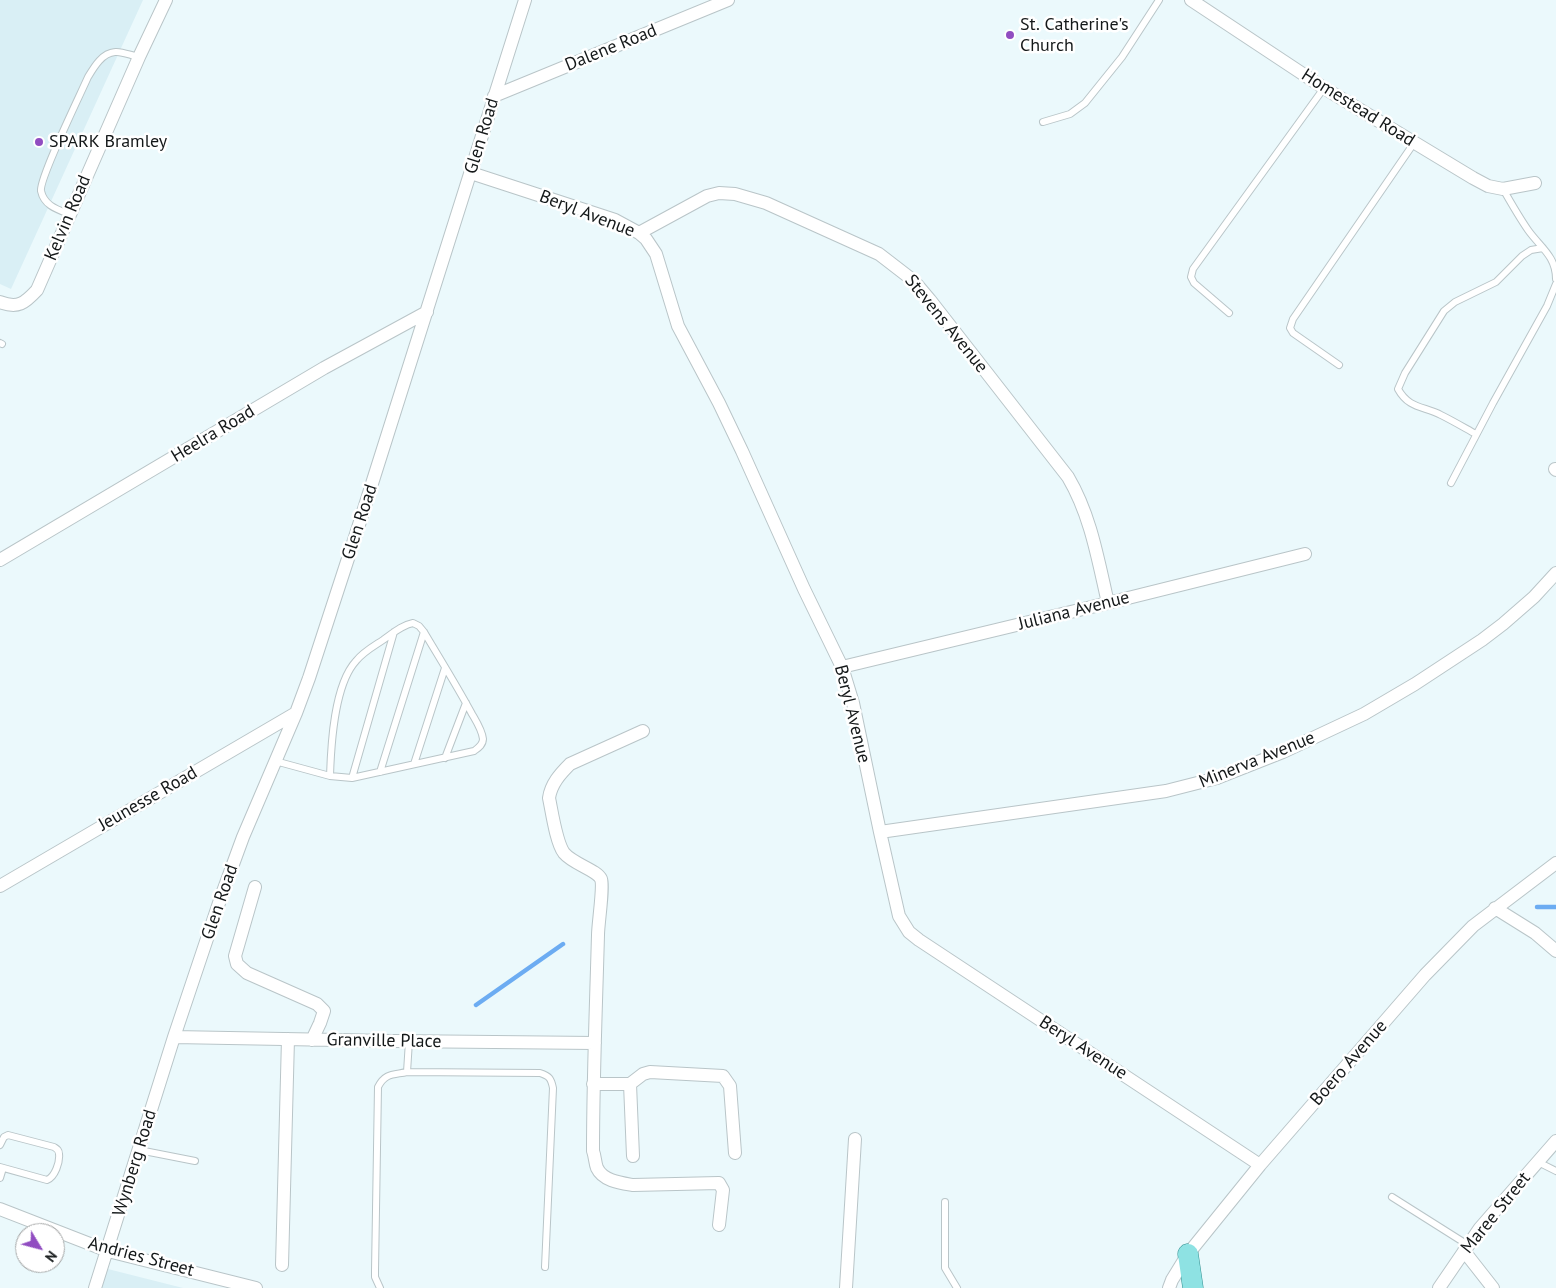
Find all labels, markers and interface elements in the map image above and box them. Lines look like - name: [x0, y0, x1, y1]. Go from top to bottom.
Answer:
- place label: St. Catherine's Church: [1020, 14, 1129, 56]
- street label: Dalene Road: [562, 20, 660, 76]
- marker: St. Catherine's Church: [1004, 29, 1016, 41]
- street label: Homestead Road: [1297, 64, 1419, 152]
- street label: Glen Road: [460, 95, 504, 177]
- place label: SPARK Bramley: [49, 131, 167, 153]
- marker: SPARK Bramley: [33, 136, 45, 148]
- street label: Kelvin Road: [40, 172, 96, 264]
- street label: Beryl Avenue: [536, 186, 638, 242]
- street label: Stevens Avenue: [900, 270, 992, 378]
- street label: Heelra Road: [167, 401, 259, 467]
- street label: Glen Road: [338, 481, 382, 563]
- street label: Juliana Avenue: [1016, 587, 1132, 635]
- street label: Beryl Avenue: [829, 663, 875, 765]
- street label: Minerva Avenue: [1196, 727, 1318, 793]
- street label: Jeunesse Road: [95, 762, 201, 836]
- street label: Glen Road: [197, 862, 243, 942]
- street label: Beryl Avenue: [1035, 1012, 1131, 1084]
- street label: Boero Avenue: [1306, 1016, 1392, 1110]
- street label: Granville Place: [326, 1029, 442, 1053]
- street label: Wynberg Road: [109, 1107, 161, 1219]
- street label: Maree Street: [1457, 1168, 1535, 1258]
- north arrow: [15, 1223, 65, 1273]
- street label: Andries Street: [86, 1233, 196, 1281]
- text: N: [41, 1247, 61, 1266]

